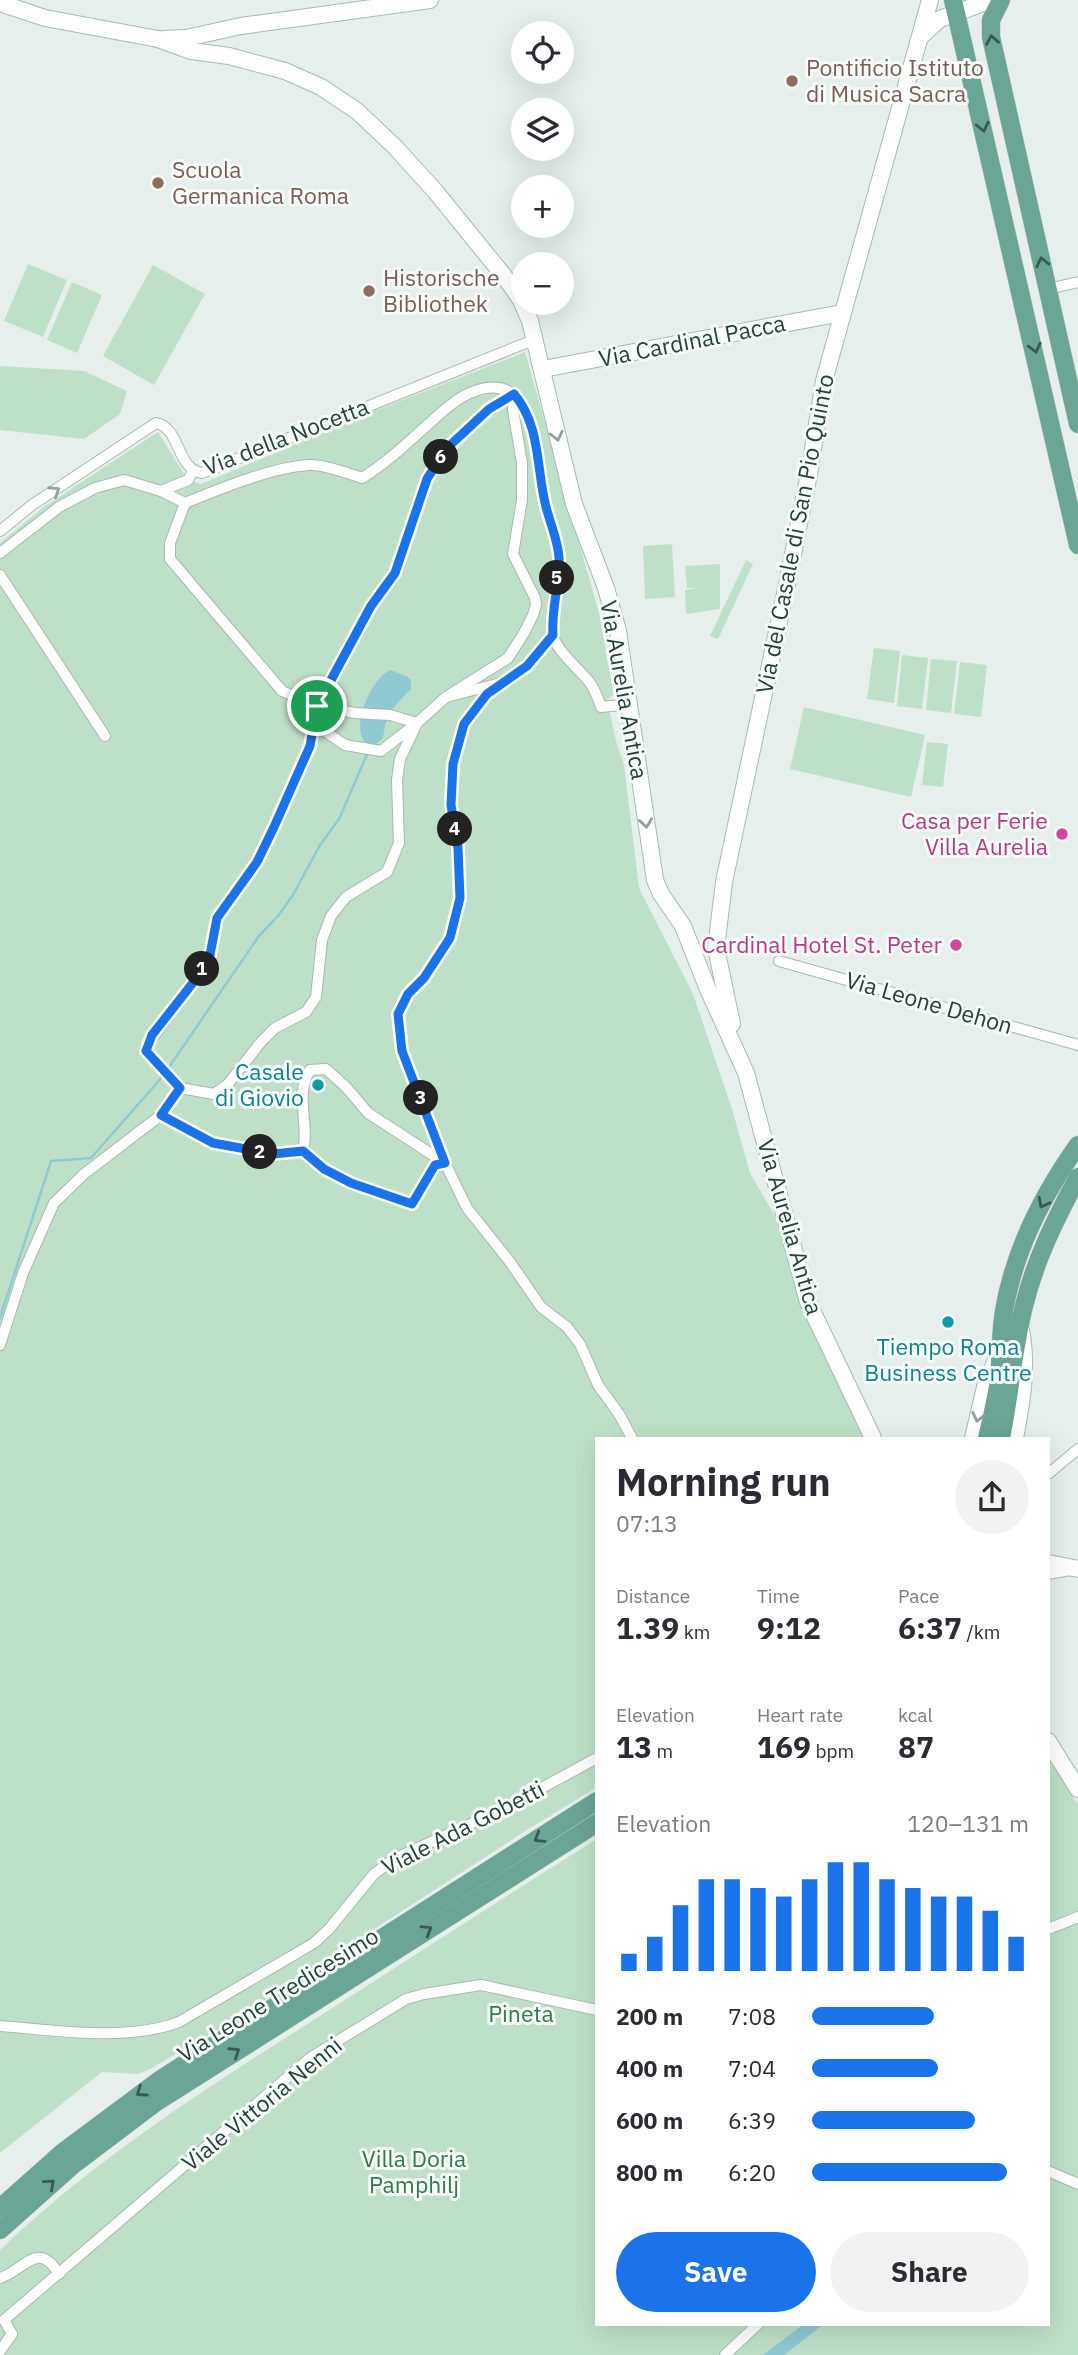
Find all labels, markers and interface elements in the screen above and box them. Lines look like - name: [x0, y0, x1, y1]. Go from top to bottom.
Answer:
- map controls: [511, 21, 574, 315]
- button: locate: [511, 21, 574, 84]
- one-way arrow: [985, 34, 1000, 46]
- place label: Pontificio Istituto di Musica Sacra: [806, 52, 984, 108]
- marker: Pontificio Istituto di Musica Sacra: [784, 73, 800, 89]
- button: layers: [511, 98, 574, 161]
- one-way arrow: [975, 121, 989, 133]
- place label: Scuola Germanica Roma: [172, 154, 349, 210]
- marker: Scuola Germanica Roma: [150, 175, 166, 191]
- button: +: [511, 175, 574, 238]
- button: −: [511, 252, 574, 315]
- one-way arrow: [1036, 256, 1050, 268]
- place label: Historische Bibliothek: [383, 262, 500, 318]
- marker: Historische Bibliothek: [361, 283, 377, 299]
- street label: Via Cardinal Pacca: [596, 307, 788, 373]
- one-way arrow: [1026, 342, 1041, 354]
- street label: Via del Casale di San Pio Quinto: [748, 371, 840, 696]
- street label: Via della Nocetta: [199, 391, 373, 481]
- one-way arrow: [549, 430, 564, 442]
- pin: 6: [424, 440, 458, 475]
- text: 6: [435, 444, 446, 468]
- one-way arrow: [47, 486, 60, 499]
- pin: 5: [540, 560, 574, 596]
- text: 5: [551, 565, 562, 589]
- street label: Via Aurelia Antica: [594, 598, 656, 782]
- pin: [287, 676, 347, 736]
- icon: arrive: [298, 687, 336, 725]
- place label: Casa per Ferie Villa Aurelia: [901, 805, 1048, 861]
- pin: 4: [438, 812, 472, 846]
- text: 4: [449, 816, 460, 840]
- one-way arrow: [639, 817, 654, 829]
- marker: Casa per Ferie Villa Aurelia: [1054, 826, 1070, 842]
- place label: Cardinal Hotel St. Peter: [701, 929, 943, 959]
- marker: Cardinal Hotel St. Peter: [948, 937, 964, 953]
- pin: 1: [184, 951, 220, 986]
- text: 1: [196, 956, 207, 980]
- street label: Via Leone Dehon: [842, 964, 1016, 1040]
- place label: Casale di Giovio: [215, 1056, 304, 1112]
- marker: Casale di Giovio: [310, 1077, 326, 1093]
- pin: 3: [404, 1080, 438, 1116]
- text: 3: [415, 1085, 426, 1109]
- pin: 2: [243, 1134, 278, 1170]
- street label: Via Aurelia Antica: [752, 1135, 830, 1318]
- text: 2: [254, 1139, 265, 1163]
- one-way arrow: [1037, 1196, 1051, 1208]
- marker: Tiempo Roma Business Centre: [940, 1314, 956, 1330]
- place label: Tiempo Roma Business Centre: [864, 1331, 1032, 1387]
- one-way arrow: [971, 1411, 986, 1423]
- text: Morning run: [616, 1457, 831, 1506]
- button: share: [955, 1460, 1029, 1534]
- text: 07:13: [616, 1508, 678, 1538]
- text: Distance: [616, 1584, 690, 1608]
- text: Time: [757, 1584, 800, 1608]
- text: Pace: [898, 1584, 939, 1608]
- text: 1.39: [616, 1608, 679, 1647]
- text: 9:12: [757, 1608, 821, 1647]
- text: 6:37: [898, 1608, 962, 1647]
- text: km: [679, 1620, 710, 1644]
- text: /km: [962, 1620, 1000, 1644]
- text: Elevation: [616, 1703, 695, 1727]
- text: Heart rate: [757, 1703, 843, 1727]
- text: kcal: [898, 1703, 933, 1727]
- text: 13: [616, 1727, 652, 1766]
- text: 169: [757, 1727, 811, 1766]
- text: 87: [898, 1727, 934, 1766]
- text: m: [652, 1739, 673, 1763]
- text: bpm: [811, 1739, 854, 1763]
- street label: Viale Ada Gobetti: [376, 1773, 549, 1881]
- text: Elevation: [616, 1808, 711, 1838]
- text: 120–131 m: [907, 1808, 1029, 1838]
- one-way arrow: [534, 1830, 547, 1843]
- street label: Via Leone Tredicesimo: [171, 1920, 384, 2068]
- one-way arrow: [419, 1925, 432, 1938]
- park label: Pineta: [488, 1998, 554, 2028]
- text: 200 m: [616, 2001, 683, 2031]
- text: 7:08: [728, 2001, 776, 2031]
- street label: Viale Vittoria Nenni: [175, 2029, 348, 2177]
- one-way arrow: [227, 2047, 240, 2060]
- text: 400 m: [616, 2053, 683, 2083]
- text: 7:04: [728, 2053, 776, 2083]
- one-way arrow: [136, 2084, 149, 2096]
- text: 600 m: [616, 2105, 683, 2135]
- text: 6:39: [728, 2105, 776, 2135]
- park label: Villa Doria Pamphilj: [362, 2143, 466, 2199]
- text: 800 m: [616, 2157, 683, 2187]
- text: 6:20: [728, 2157, 776, 2187]
- one-way arrow: [42, 2180, 55, 2192]
- button: Save: [616, 2232, 816, 2312]
- button: Share: [830, 2232, 1029, 2312]

